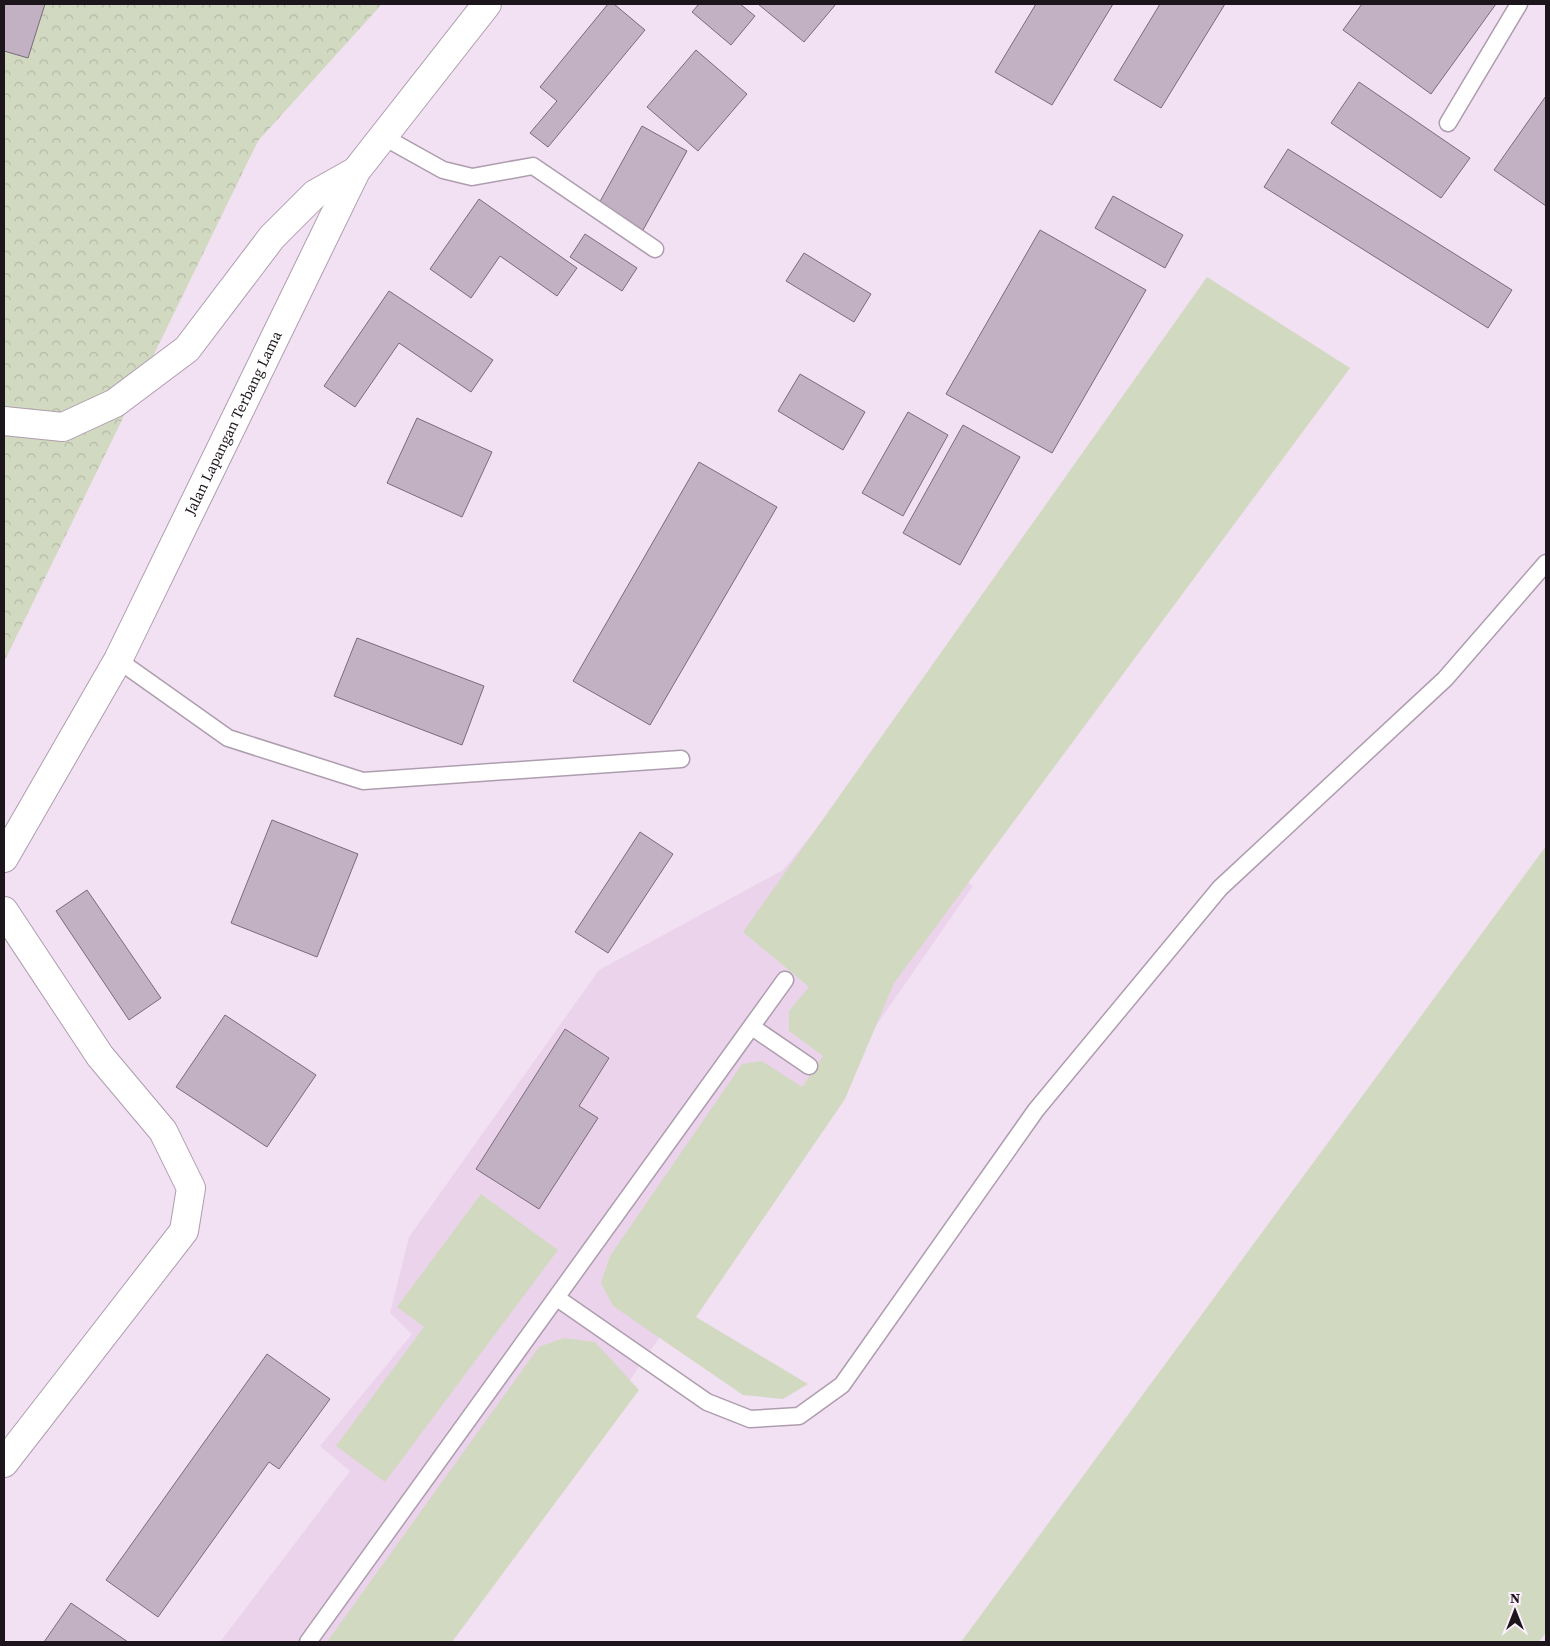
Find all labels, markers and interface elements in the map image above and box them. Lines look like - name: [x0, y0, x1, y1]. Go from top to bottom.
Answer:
- street label: Jalan Lapangan Terbang Lama: [179, 327, 287, 519]
- north arrow: [1490, 1586, 1540, 1636]
- text: N: [1510, 1588, 1520, 1608]

